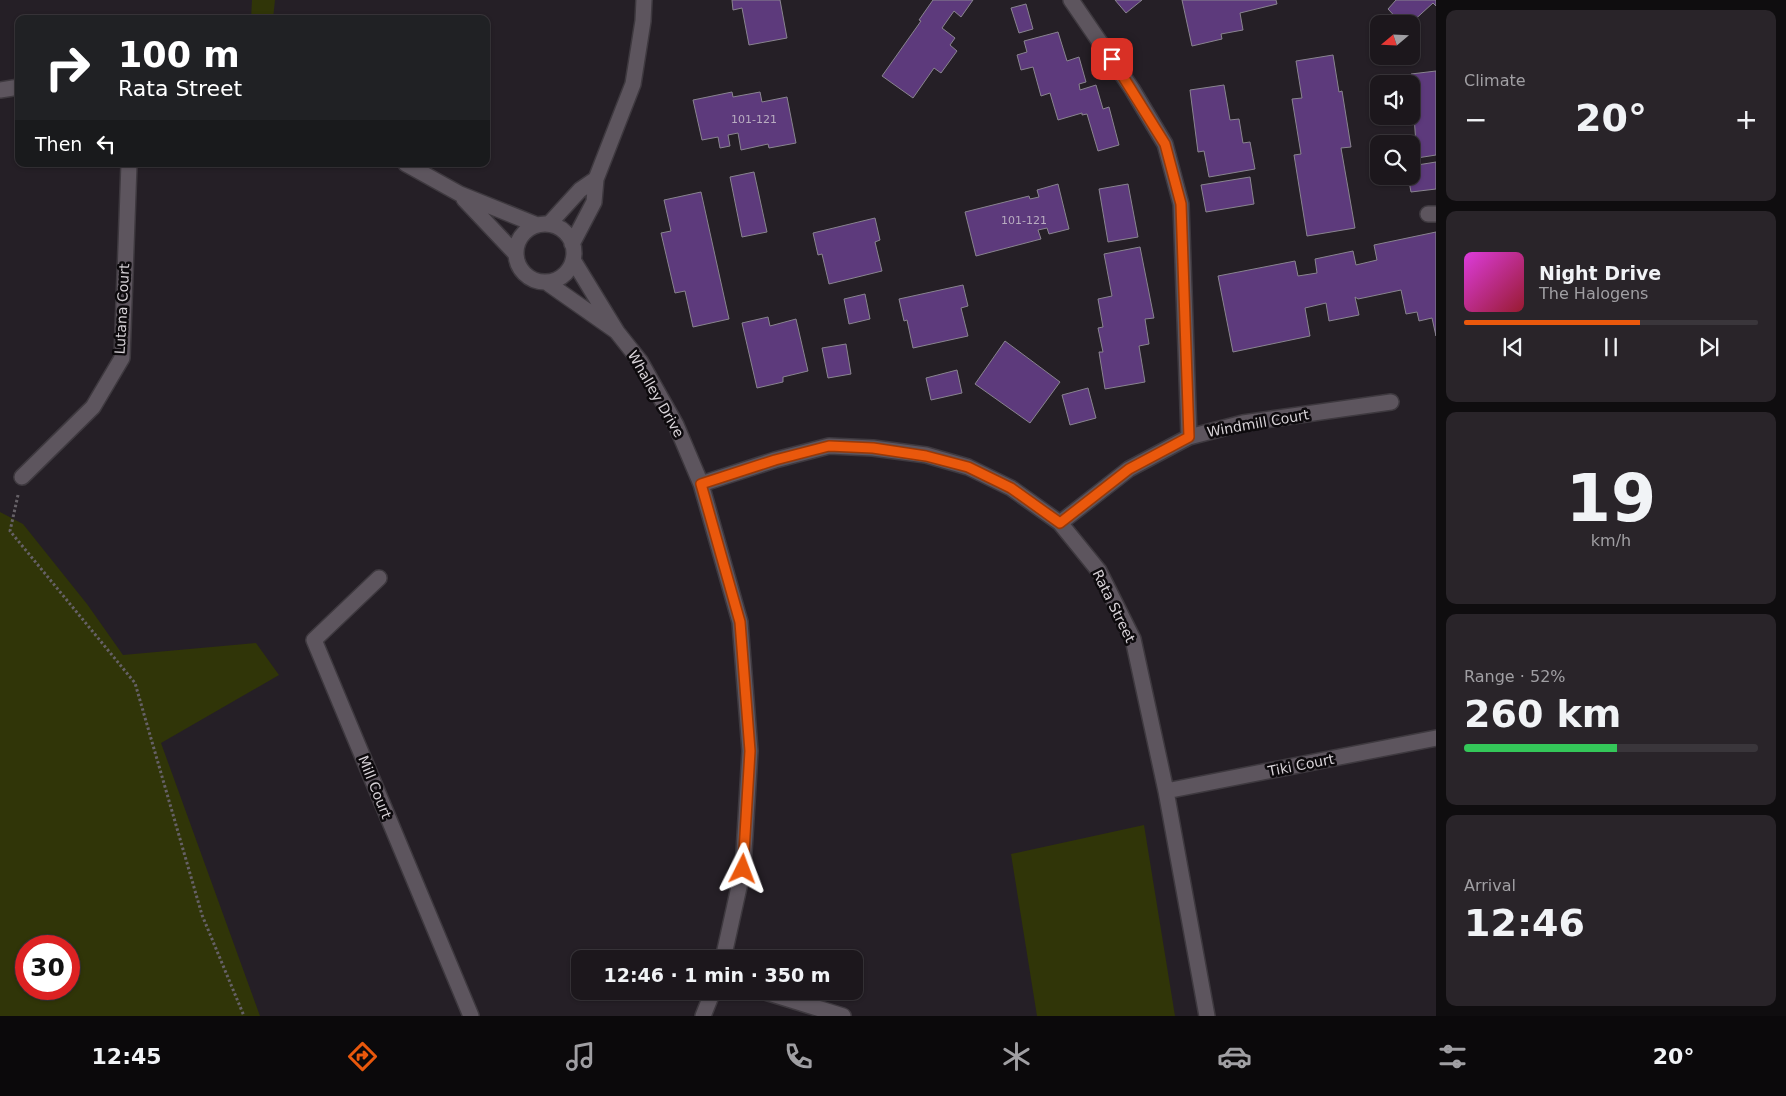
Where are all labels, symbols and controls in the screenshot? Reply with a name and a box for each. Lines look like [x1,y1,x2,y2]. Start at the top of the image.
north arrow [1370,15,1420,65]
map controls [1370,15,1420,185]
icon: right [35,35,100,100]
text: 100 m [118,35,240,75]
pin [1091,38,1133,80]
icon: arrive [1098,45,1126,73]
text: Climate [1464,71,1526,90]
button: sound [1370,75,1420,125]
text: Rata Street [118,76,242,101]
text: 20° [1575,96,1647,140]
text: − [1464,103,1487,136]
text: + [1735,103,1758,136]
house number: 101-121 [731,113,777,126]
icon: left [92,130,120,158]
text: Then [35,133,82,155]
button: search [1370,135,1420,185]
house number: 101-121 [1001,214,1047,227]
text: Night Drive [1539,262,1661,284]
street label: Lutana Court [112,263,132,355]
text: The Halogens [1539,284,1648,303]
icon: previous [1499,333,1527,361]
icon: pause [1597,333,1625,361]
icon: next [1695,333,1723,361]
street label: Whalley Drive [625,348,687,440]
street label: Windmill Court [1206,406,1311,440]
text: 19 [1566,461,1656,536]
text: km/h [1591,531,1631,550]
street label: Rata Street [1089,567,1139,645]
text: Range · 52% [1464,667,1566,686]
text: 260 km [1464,692,1621,736]
street label: Tiki Court [1266,751,1336,779]
street label: Mill Court [355,753,395,821]
position arrow [716,842,768,894]
text: Arrival [1464,876,1516,895]
text: 12:46 [1464,901,1585,945]
speed limit sign: 30 [15,935,80,1000]
text: 12:46 · 1 min · 350 m [603,964,831,986]
icon: directions [345,1039,380,1074]
icon: music [563,1039,598,1074]
icon: phone [781,1039,816,1074]
icon: climate [999,1039,1034,1074]
icon: car [1217,1039,1252,1074]
icon: filters [1435,1039,1470,1074]
text: 12:45 [92,1044,162,1069]
text: 20° [1653,1044,1694,1069]

